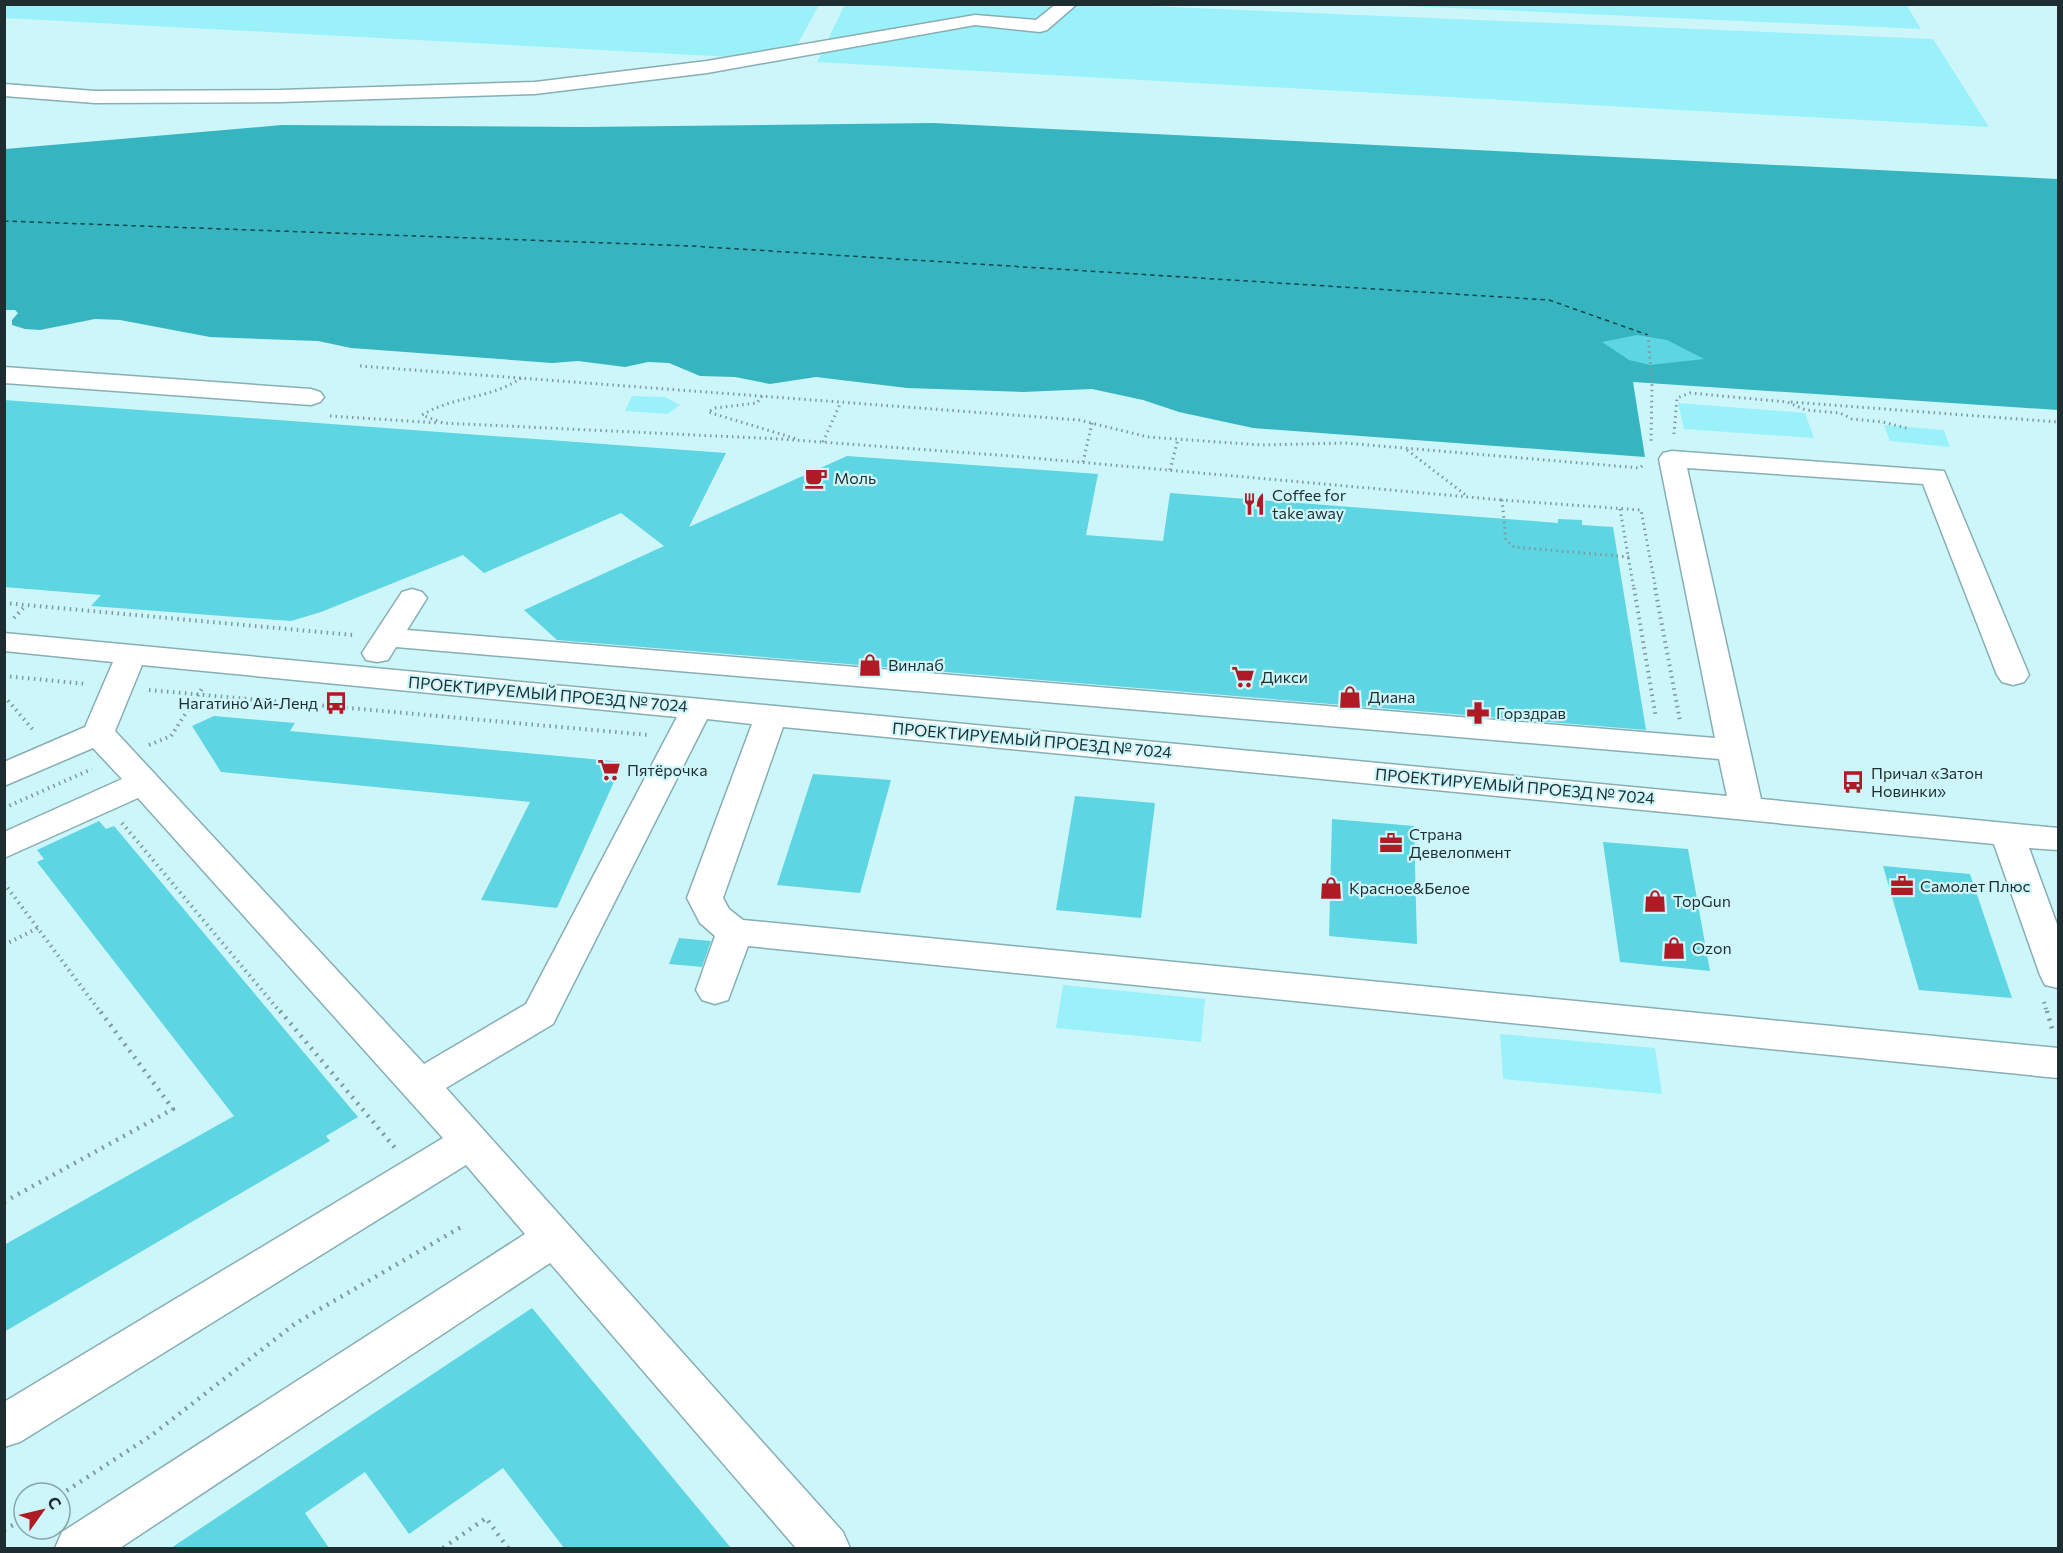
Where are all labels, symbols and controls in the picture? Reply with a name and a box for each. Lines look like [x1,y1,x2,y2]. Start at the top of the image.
cafe icon: Моль [803,465,829,491]
place label: Моль [834,468,876,487]
place label: Coffee for take away [1272,485,1347,522]
restaurant icon: Coffee for take away [1241,491,1267,517]
shop icon: Винлаб [857,652,883,678]
place label: Винлаб [888,655,944,674]
supermarket icon: Дикси [1230,664,1256,690]
place label: Дикси [1261,667,1308,686]
street label: ПРОЕКТИРУЕМЫЙ ПРОЕЗД № 7024 [407,672,689,715]
shop icon: Диана [1337,684,1363,710]
place label: Диана [1368,687,1415,706]
bus stop icon: Нагатино Ай-Ленд [323,690,349,716]
place label: Нагатино Ай-Ленд [178,693,319,712]
pharmacy icon: Горздрав [1465,700,1491,726]
place label: Горздрав [1496,703,1566,722]
street label: ПРОЕКТИРУЕМЫЙ ПРОЕЗД № 7024 [891,718,1173,761]
supermarket icon: Пятёрочка [596,757,622,783]
place label: Пятёрочка [627,760,707,779]
place label: Причал «Затон Новинки» [1871,763,1983,800]
street label: ПРОЕКТИРУЕМЫЙ ПРОЕЗД № 7024 [1374,764,1656,807]
bus stop icon: Причал «Затон Новинки» [1840,769,1866,795]
place label: Страна Девелопмент [1409,824,1512,861]
office icon: Страна Девелопмент [1378,830,1404,856]
office icon: Самолет Плюс [1889,873,1915,899]
shop icon: Красное&Белое [1318,875,1344,901]
place label: Самолет Плюс [1920,876,2031,895]
place label: Красное&Белое [1349,878,1470,897]
shop icon: TopGun [1642,888,1668,914]
place label: TopGun [1673,891,1731,910]
shop icon: Ozon [1661,935,1687,961]
place label: Ozon [1692,938,1732,957]
north arrow [12,1481,72,1541]
text: С [44,1492,66,1512]

